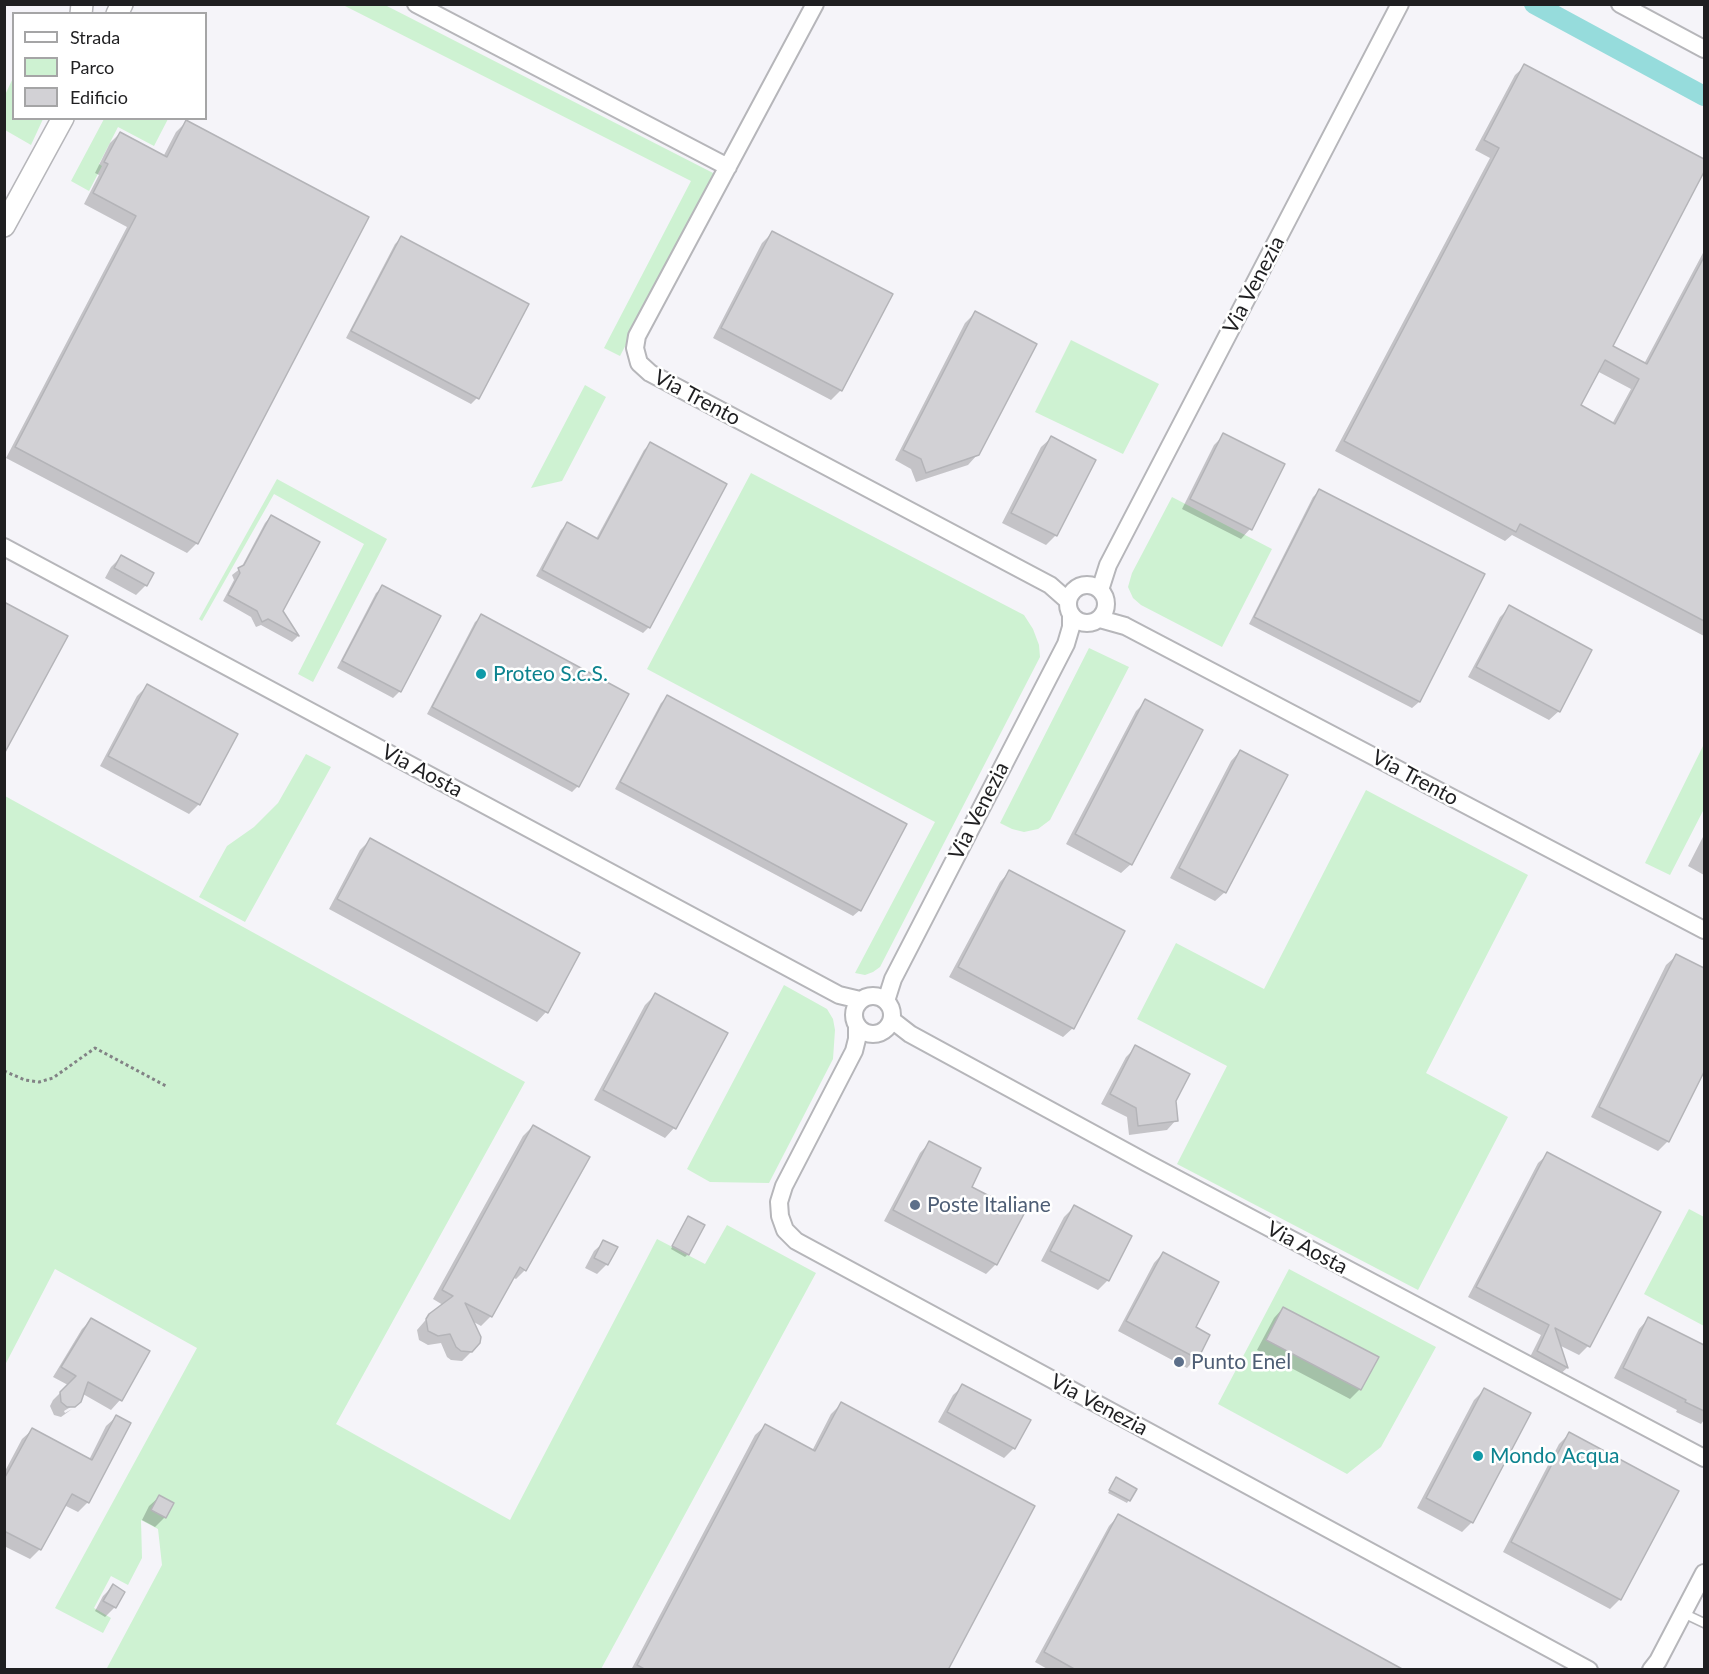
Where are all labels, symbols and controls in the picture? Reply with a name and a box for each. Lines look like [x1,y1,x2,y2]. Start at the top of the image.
legend [12,12,207,120]
text: Strada [70,26,120,48]
text: Parco [70,56,114,78]
text: Edificio [70,86,128,108]
street label: Via Venezia [1218,232,1290,338]
street label: Via Trento [649,365,745,431]
place label: Proteo S.c.S. [493,661,608,687]
marker: Proteo S.c.S. [474,667,488,681]
street label: Via Aosta [377,739,467,803]
street label: Via Trento [1367,745,1463,811]
street label: Via Venezia [944,758,1014,864]
place label: Poste Italiane [927,1192,1051,1218]
marker: Poste Italiane [908,1198,922,1212]
street label: Via Aosta [1262,1216,1352,1280]
place label: Punto Enel [1191,1349,1291,1375]
marker: Punto Enel [1172,1355,1186,1369]
street label: Via Venezia [1046,1369,1152,1441]
place label: Mondo Acqua [1490,1443,1620,1469]
marker: Mondo Acqua [1471,1449,1485,1463]

